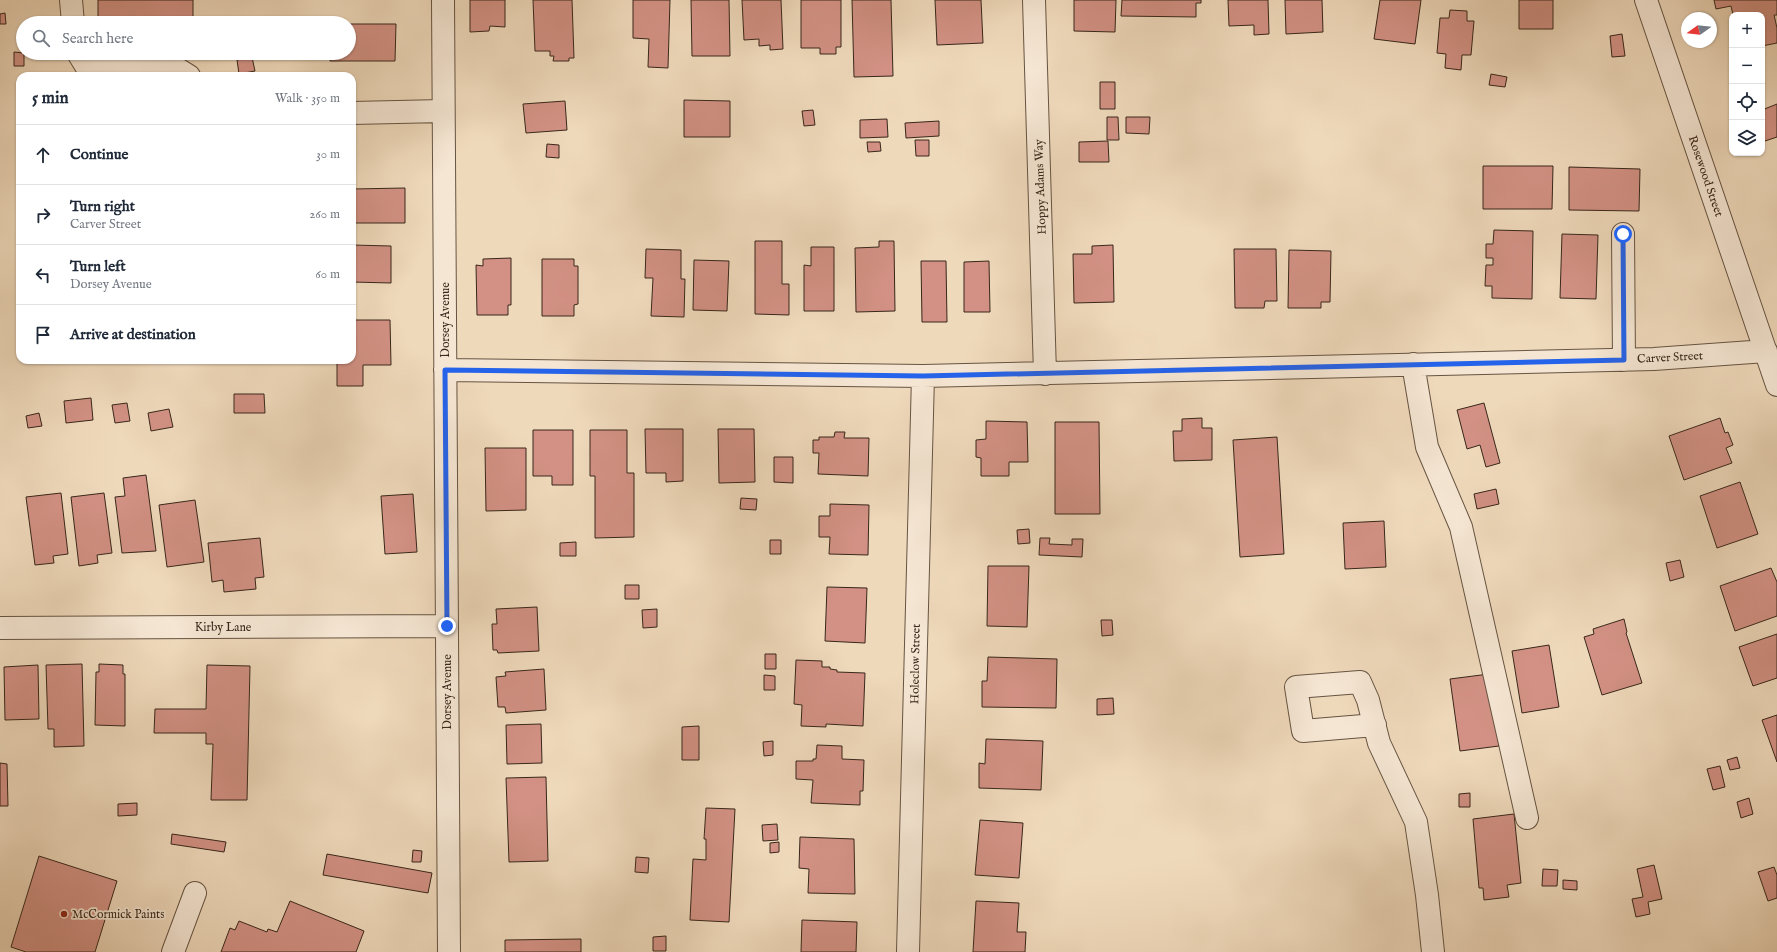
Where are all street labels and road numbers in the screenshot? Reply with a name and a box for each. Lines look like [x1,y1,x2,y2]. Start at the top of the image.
street label: Rosewood Street [1685,134,1726,219]
street label: Hoppy Adams Way [1031,139,1051,235]
street label: Dorsey Avenue [438,282,453,358]
street label: Carver Street [1637,348,1703,367]
street label: Kirby Lane [195,620,252,635]
street label: Holeclow Street [907,624,924,704]
street label: Dorsey Avenue [440,654,455,730]

